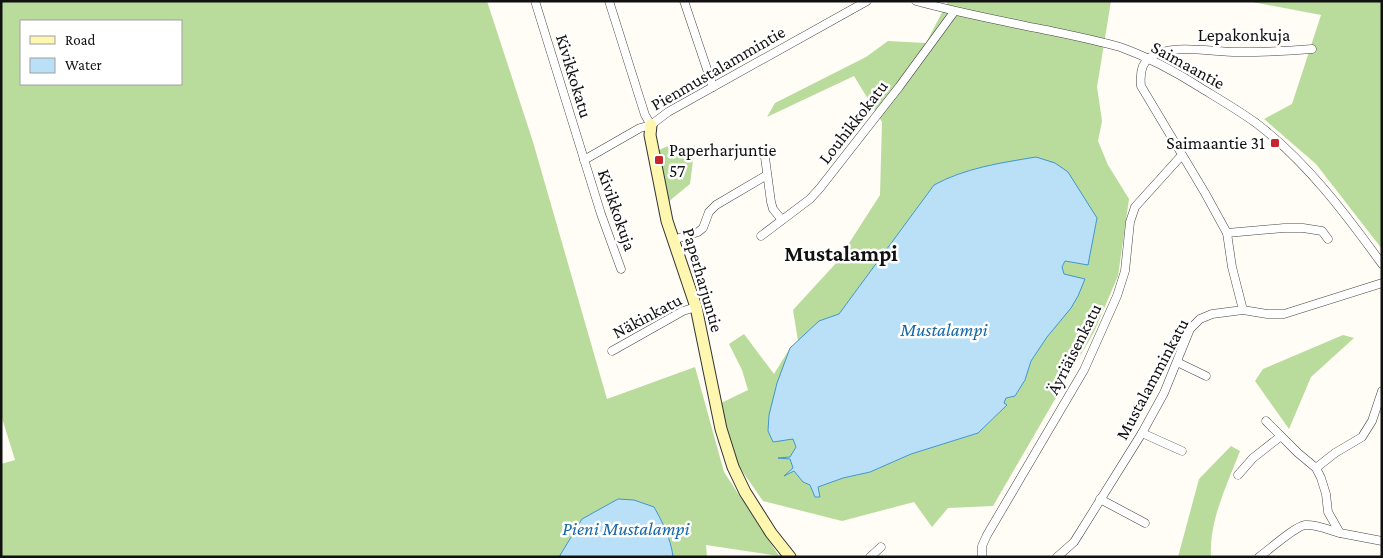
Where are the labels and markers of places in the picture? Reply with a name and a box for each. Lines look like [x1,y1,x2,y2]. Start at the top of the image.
place label: Saimaantie 31 [1166,133,1265,153]
marker: Saimaantie 31 [1269,137,1281,149]
place label: Paperharjuntie 57 [669,140,776,181]
marker: Paperharjuntie 57 [653,154,665,166]

